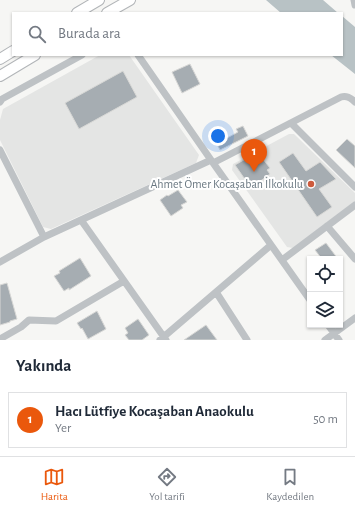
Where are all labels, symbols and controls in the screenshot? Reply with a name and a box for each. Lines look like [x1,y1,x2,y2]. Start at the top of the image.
search box [12,12,343,56]
icon: search [26,23,48,45]
text: Burada ara [58,26,121,41]
your location [208,126,228,146]
pin: 1 [241,139,267,172]
place label: Ahmet Ömer Kocaşaban İlkokulu [150,177,303,190]
marker: Ahmet Ömer Kocaşaban İlkokulu [306,179,316,189]
map controls [307,256,343,328]
button: locate [307,256,343,292]
button: layers [307,292,343,328]
text: Yakında [16,357,72,374]
text: Hacı Lütfiye Kocaşaban Anaokulu [55,404,254,419]
text: 1 [28,413,32,426]
text: 50 m [313,413,338,426]
text: Yer [55,422,71,435]
tab: Harita [41,466,68,503]
tab: Yol tarifi [149,466,185,503]
tab: Kaydedilen [266,466,314,503]

